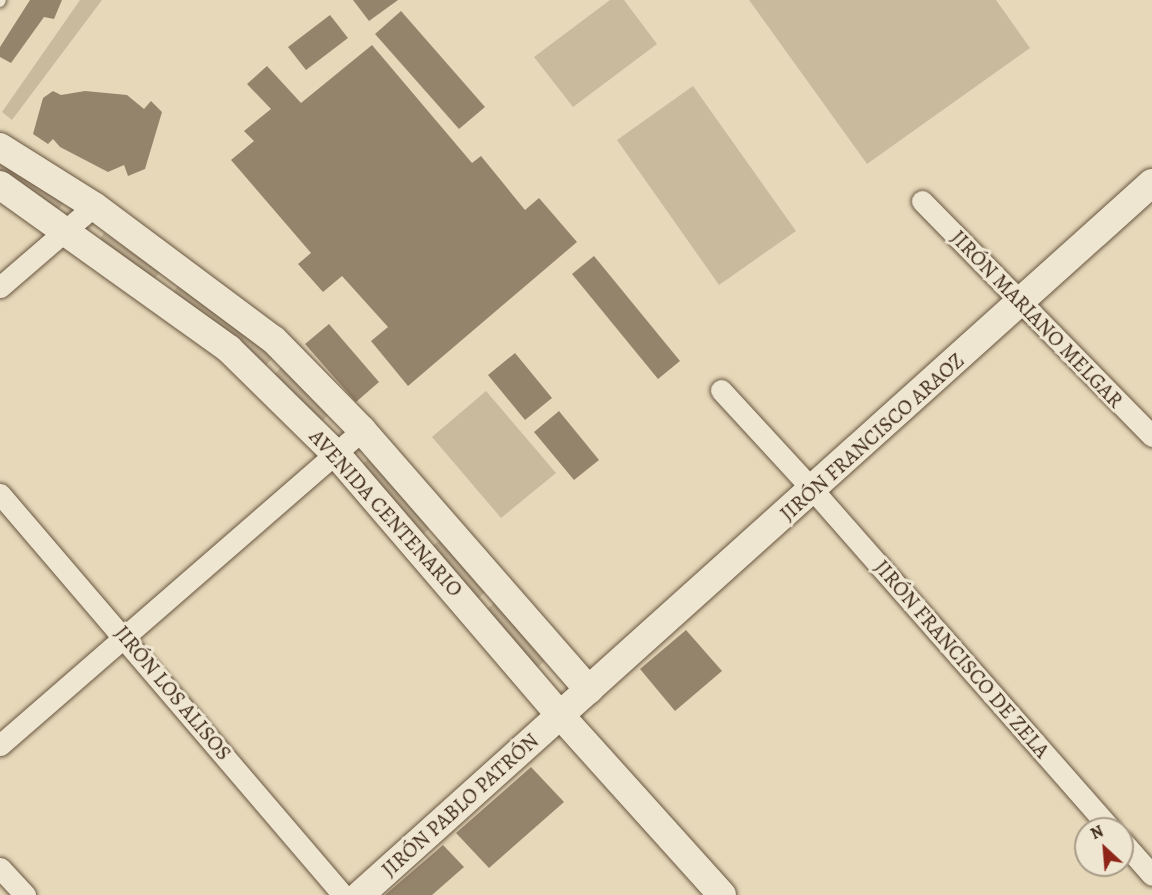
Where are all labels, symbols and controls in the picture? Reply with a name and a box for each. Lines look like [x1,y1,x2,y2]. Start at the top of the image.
street label: JIRÓN MARIANO MELGAR [946,225,1128,413]
street label: JIRÓN FRANCISCO ARAOZ [775,348,969,526]
street label: AVENIDA CENTENARIO [304,424,468,602]
street label: JIRÓN FRANCISCO DE ZELA [869,555,1055,763]
street label: JIRÓN LOS ALISOS [109,621,237,765]
street label: JIRÓN PABLO PATRÓN [376,728,544,882]
north arrow [1074,817,1134,877]
text: N [1087,820,1107,845]

